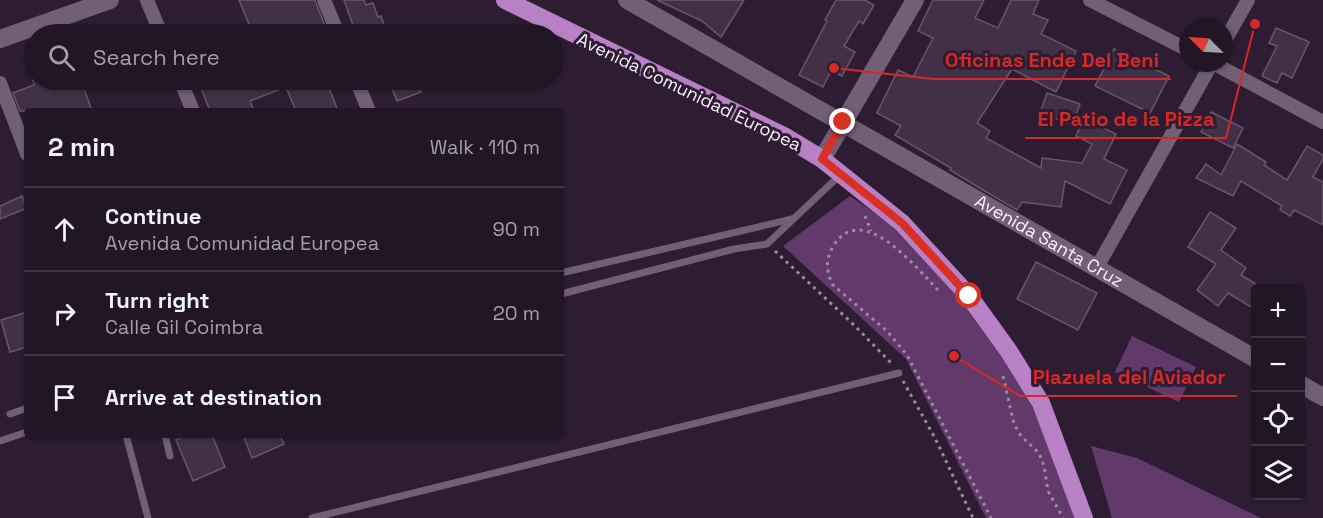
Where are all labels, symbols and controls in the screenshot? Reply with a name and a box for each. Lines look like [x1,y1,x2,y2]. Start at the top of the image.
north arrow [1179,18,1233,72]
search box [24,24,564,90]
street label: Avenida Comunidad Europea [573,27,805,156]
icon: search [45,41,78,74]
callout: Oficinas Ende Del Beni [933,41,1171,79]
text: Search here [93,43,220,71]
text: Oficinas Ende Del Beni [945,47,1159,73]
callout: El Patio de la Pizza [1025,100,1226,138]
text: El Patio de la Pizza [1038,106,1215,132]
route end [829,108,855,134]
text: 2 min [48,130,115,164]
text: Walk · 110 m [430,134,540,160]
street label: Avenida Santa Cruz [971,189,1128,292]
text: Continue [105,202,201,230]
icon: ahead [48,213,81,246]
text: 90 m [493,216,540,242]
text: Avenida Comunidad Europea [105,230,379,256]
route start [955,282,981,308]
map controls [1251,284,1305,500]
button: + [1251,284,1305,338]
text: Turn right [105,286,210,314]
icon: right [48,297,81,330]
text: 20 m [493,300,540,326]
text: Calle Gil Coimbra [105,314,263,340]
button: − [1251,338,1305,392]
callout: Plazuela del Aviador [1020,358,1237,396]
text: Plazuela del Aviador [1033,364,1225,390]
icon: arrive [48,381,81,414]
text: Arrive at destination [105,383,322,411]
button: locate [1251,392,1305,446]
button: layers [1251,446,1305,500]

